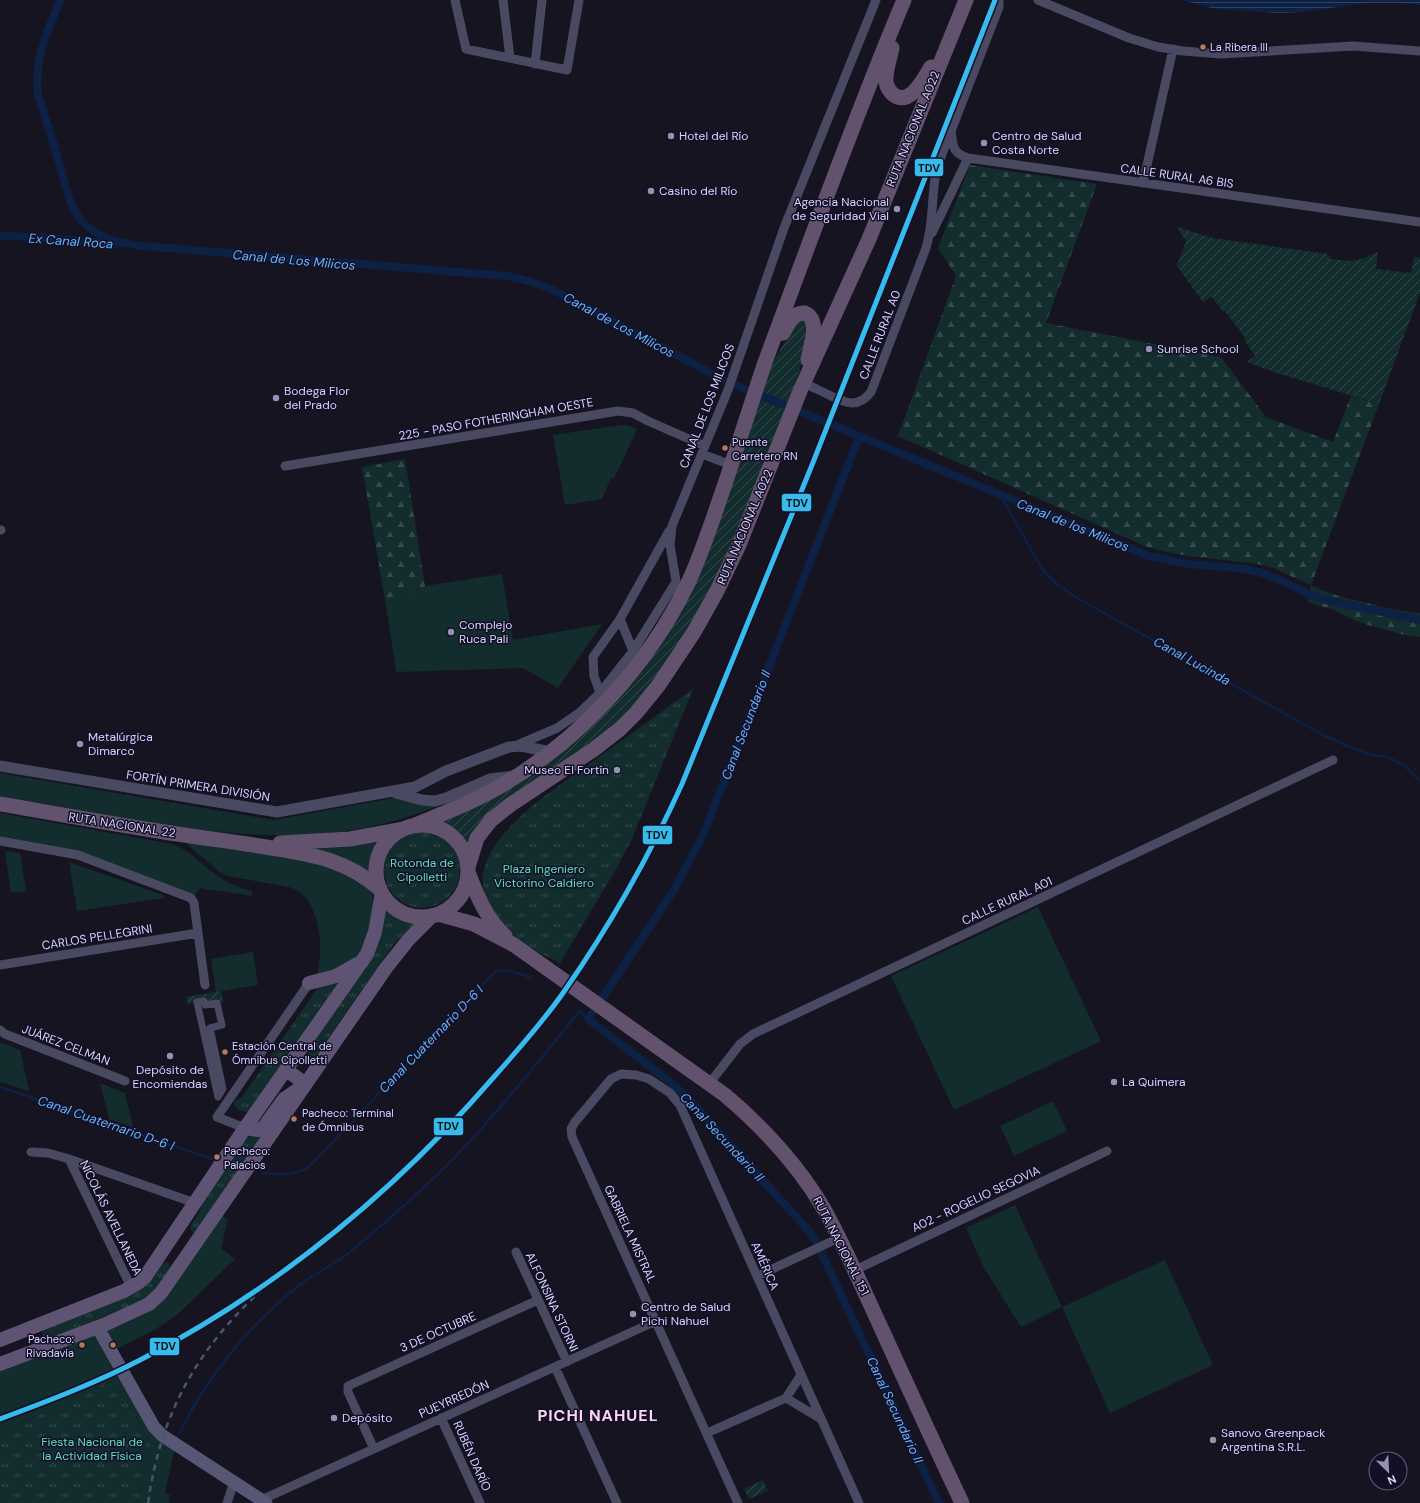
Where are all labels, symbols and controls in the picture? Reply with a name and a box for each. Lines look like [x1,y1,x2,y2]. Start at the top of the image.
place label: La Ribera III [1210,40,1268,54]
marker: La Ribera III [1198,42,1208,52]
street label: RUTA NACIONAL A022 [882,69,944,189]
place label: Hotel del Río [679,128,748,144]
place label: Centro de Salud Costa Norte [992,128,1082,158]
marker: Hotel del Río [666,131,676,141]
marker: Centro de Salud Costa Norte [979,138,989,148]
line badge: TDV [914,158,944,177]
street label: CALLE RURAL A6 BIS [1120,160,1235,192]
text: TDV [918,161,940,175]
place label: Casino del Río [659,183,737,199]
marker: Casino del Río [646,186,656,196]
place label: Agencia Nacional de Seguridad Vial [792,194,889,224]
marker: Agencia Nacional de Seguridad Vial [892,204,902,214]
water label: Ex Canal Roca [28,230,114,252]
water label: Canal de Los Milicos [232,246,356,274]
street label: CALLE RURAL A0 [856,288,904,382]
water label: Canal de Los Milicos [561,289,677,361]
street label: CANAL DE LOS MILICOS [676,341,738,471]
place label: Sunrise School [1157,341,1239,357]
marker: Sunrise School [1144,344,1154,354]
place label: Bodega Flor del Prado [284,383,350,413]
marker: Bodega Flor del Prado [271,393,281,403]
street label: 225 - PASO FOTHERINGHAM OESTE [397,394,595,444]
place label: Puente Carretero RN [732,435,798,463]
marker: Puente Carretero RN [720,443,730,453]
street label: RUTA NACIONAL A022 [713,467,777,587]
line badge: TDV [781,493,812,512]
water label: Canal de los Milicos [1014,495,1132,555]
text: TDV [786,496,808,510]
place label: Complejo Ruca Pali [459,617,512,647]
marker: Complejo Ruca Pali [446,627,456,637]
water label: Canal Lucinda [1151,633,1233,689]
water label: Canal Secundario II [717,667,775,782]
place label: Metalúrgica Dimarco [88,729,153,759]
marker: Metalúrgica Dimarco [75,739,85,749]
place label: Museo El Fortín [524,762,609,778]
marker: Museo El Fortín [612,765,622,775]
street label: FORTÍN PRIMERA DIVISIÓN [125,767,271,805]
street label: RUTA NACIONAL 22 [67,809,177,841]
line badge: TDV [642,825,673,845]
text: TDV [646,828,668,842]
park label: Rotonda de Cipolletti [390,855,454,885]
park label: Plaza Ingeniero Victorino Caldiero [494,861,594,891]
street label: CALLE RURAL A01 [959,873,1055,929]
street label: CARLOS PELLEGRINI [41,920,153,954]
water label: Canal Cuaternario D-6 I [375,981,488,1096]
street label: JUÁREZ CELMAN [20,1021,112,1069]
place label: Estación Central de Ómnibus Cipolletti [232,1039,332,1067]
marker: Estación Central de Ómnibus Cipolletti [220,1047,230,1057]
marker: Depósito de Encomiendas [165,1051,175,1061]
place label: Depósito de Encomiendas [132,1062,208,1092]
place label: La Quimera [1122,1074,1186,1090]
marker: La Quimera [1109,1077,1119,1087]
water label: Canal Secundario II [676,1089,768,1186]
water label: Canal Cuaternario D-6 I [35,1092,177,1155]
place label: Pacheco: Terminal de Ómnibus [302,1106,394,1134]
marker: Pacheco: Terminal de Ómnibus [289,1114,299,1124]
line badge: TDV [433,1117,464,1136]
text: TDV [437,1119,459,1133]
place label: Pacheco: Palacios [224,1144,270,1172]
marker: Pacheco: Palacios [212,1152,222,1162]
street label: NICOLÁS AVELLANEDA [76,1158,146,1278]
street label: A02 - ROGELIO SEGOVIA [909,1162,1043,1236]
street label: GABRIELA MISTRAL [600,1182,660,1286]
street label: RUTA NACIONAL 151 [809,1194,873,1298]
street label: AMÉRICA [747,1239,783,1293]
street label: ALFONSINA STORNI [522,1250,582,1354]
place label: Centro de Salud Pichi Nahuel [641,1299,731,1329]
street label: 3 DE OCTUBRE [397,1308,479,1356]
marker: Centro de Salud Pichi Nahuel [628,1309,638,1319]
place label: Pacheco: Rivadavia [26,1332,74,1360]
line badge: TDV [149,1337,180,1356]
text: TDV [154,1339,176,1353]
marker: Pacheco: Rivadavia [77,1340,87,1350]
unlabelled marker [108,1340,118,1350]
water label: Canal Secundario II [863,1354,928,1467]
street label: PUEYRREDÓN [416,1376,492,1422]
district label: PICHI NAHUEL [537,1405,659,1426]
place label: Depósito [342,1410,392,1426]
marker: Depósito [329,1413,339,1423]
street label: RUBÉN DARÍO [449,1418,495,1494]
place label: Sanovo Greenpack Argentina S.R.L. [1221,1425,1325,1455]
park label: Fiesta Nacional de la Actividad Física [41,1434,143,1464]
marker: Sanovo Greenpack Argentina S.R.L. [1208,1435,1218,1445]
north arrow [1368,1451,1408,1491]
text: N [1386,1472,1399,1488]

